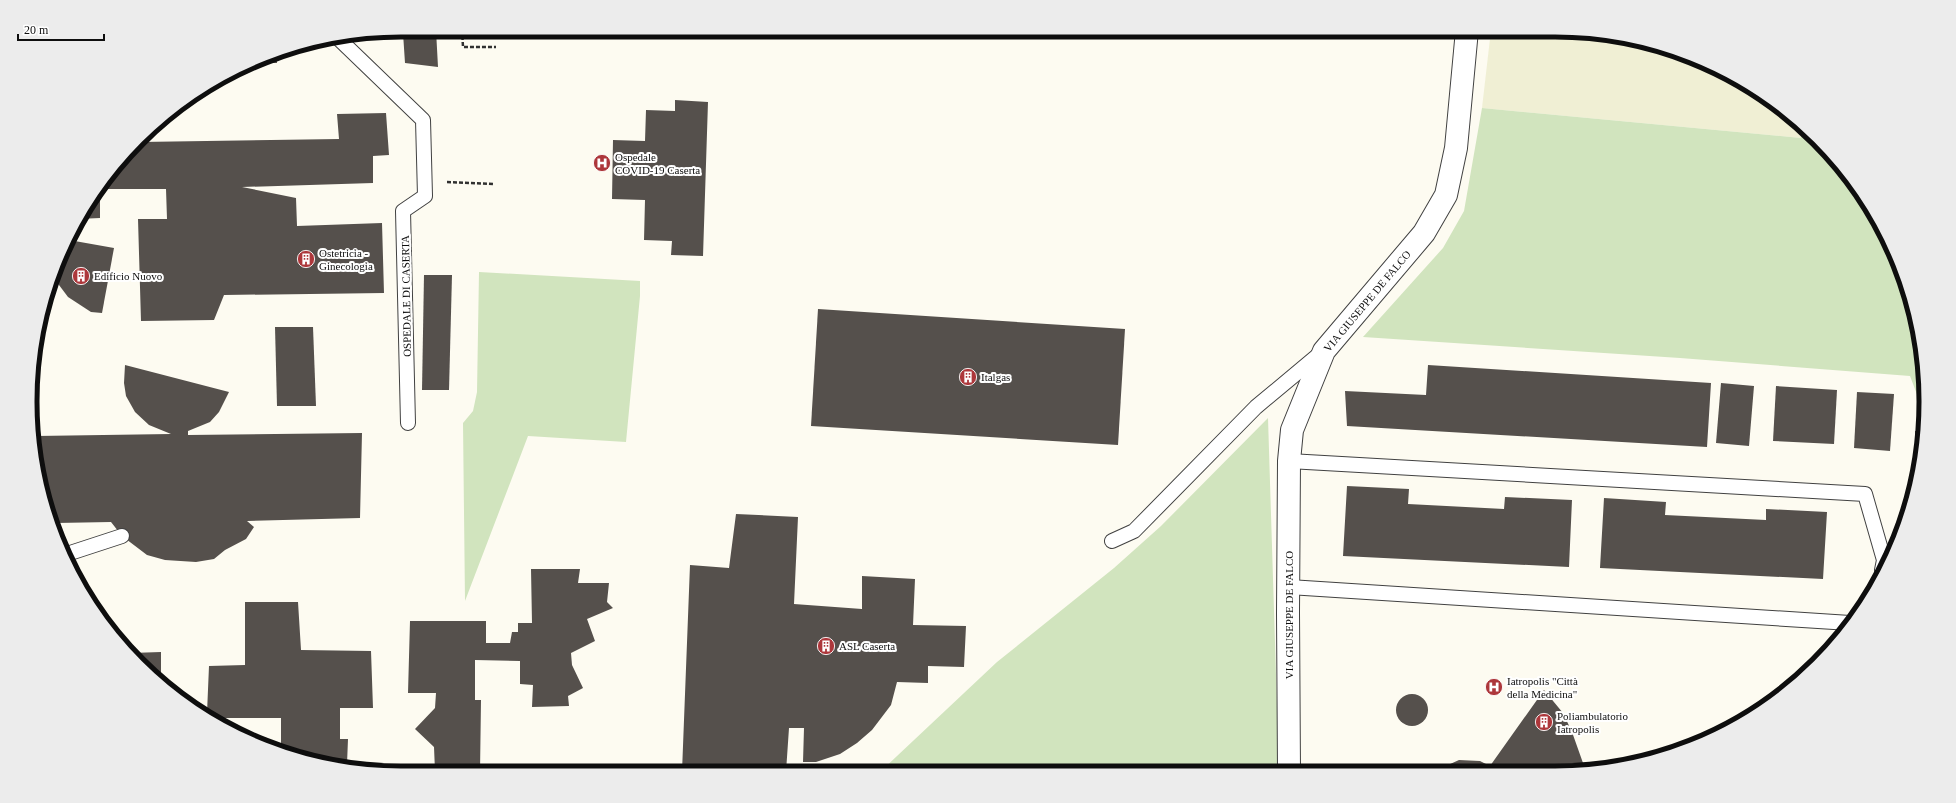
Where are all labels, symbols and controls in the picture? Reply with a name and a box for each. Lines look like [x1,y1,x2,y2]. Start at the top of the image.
scale bar [18,16,104,42]
text: 20 m [24,23,49,37]
place label: Ospedale COVID-19 Caserta [615,151,700,176]
hospital icon: Ospedale COVID-19 Caserta [592,153,612,173]
street label: OSPEDALE DI CASERTA [399,235,413,357]
place label: Ostetricia - Ginecologia [319,247,373,272]
street label: VIA GIUSEPPE DE FALCO [1321,248,1413,354]
building icon: Ostetricia - Ginecologia [296,249,316,269]
building icon: Edificio Nuovo [71,266,91,286]
place label: Edificio Nuovo [94,270,163,282]
building icon: Italgas [958,367,978,387]
place label: Italgas [981,371,1010,383]
street label: VIA GIUSEPPE DE FALCO [1283,551,1295,679]
building icon: ASL Caserta [816,636,836,656]
place label: ASL Caserta [839,640,895,652]
place label: Iatropolis "Città della Medicina" [1507,675,1578,700]
hospital icon: Iatropolis "Città della Medicina" [1484,677,1504,697]
place label: Poliambulatorio Iatropolis [1557,710,1628,735]
building icon: Poliambulatorio Iatropolis [1534,712,1554,732]

